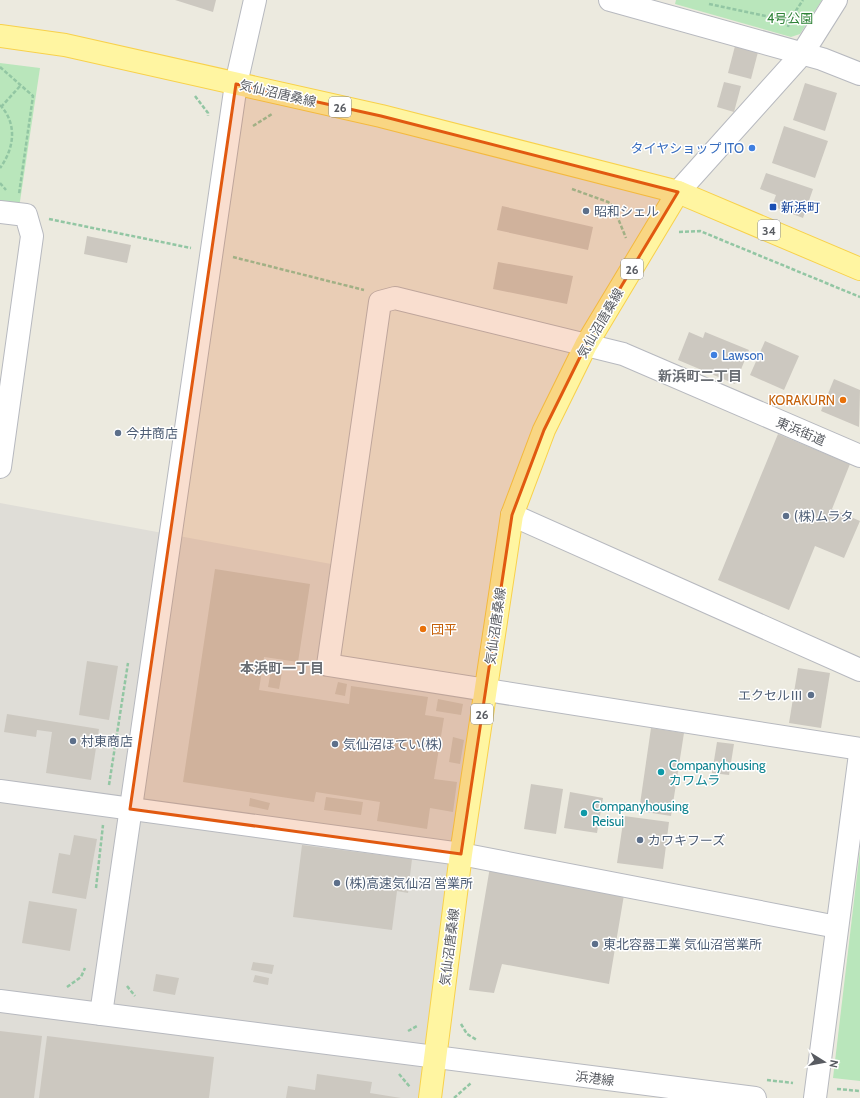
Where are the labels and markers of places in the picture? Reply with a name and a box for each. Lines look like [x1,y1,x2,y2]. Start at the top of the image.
place label: タイヤショップ ITO [631,140,744,156]
marker: タイヤショップ ITO [747,143,757,153]
place label: 新浜町 [781,199,820,215]
marker: 新浜町 [768,202,778,212]
place label: 昭和シェル [594,203,659,219]
marker: 昭和シェル [581,206,591,216]
place label: Lawson [722,347,764,363]
marker: Lawson [709,350,719,360]
place label: KORAKURN [768,392,835,408]
marker: KORAKURN [838,395,848,405]
place label: 今井商店 [126,425,178,441]
marker: 今井商店 [113,428,123,438]
place label: (株)ムラタ [794,508,854,524]
marker: (株)ムラタ [781,511,791,521]
place label: 団平 [431,621,457,637]
marker: 団平 [418,624,428,634]
place label: エクセルⅢ [738,687,803,703]
marker: エクセルⅢ [806,690,816,700]
place label: 村東商店 [81,733,133,749]
marker: 村東商店 [68,736,78,746]
place label: 気仙沼ほてい(株) [343,736,442,752]
marker: 気仙沼ほてい(株) [330,739,340,749]
place label: Companyhousing カワムラ [669,757,766,788]
marker: Companyhousing カワムラ [656,767,666,777]
place label: Companyhousing Reisui [592,798,689,829]
marker: Companyhousing Reisui [579,808,589,818]
place label: カワキフーズ [648,832,725,848]
marker: カワキフーズ [635,835,645,845]
place label: (株)高速気仙沼 営業所 [345,875,473,891]
marker: (株)高速気仙沼 営業所 [332,878,342,888]
place label: 東北容器工業 気仙沼営業所 [603,936,762,952]
marker: 東北容器工業 気仙沼営業所 [590,939,600,949]

